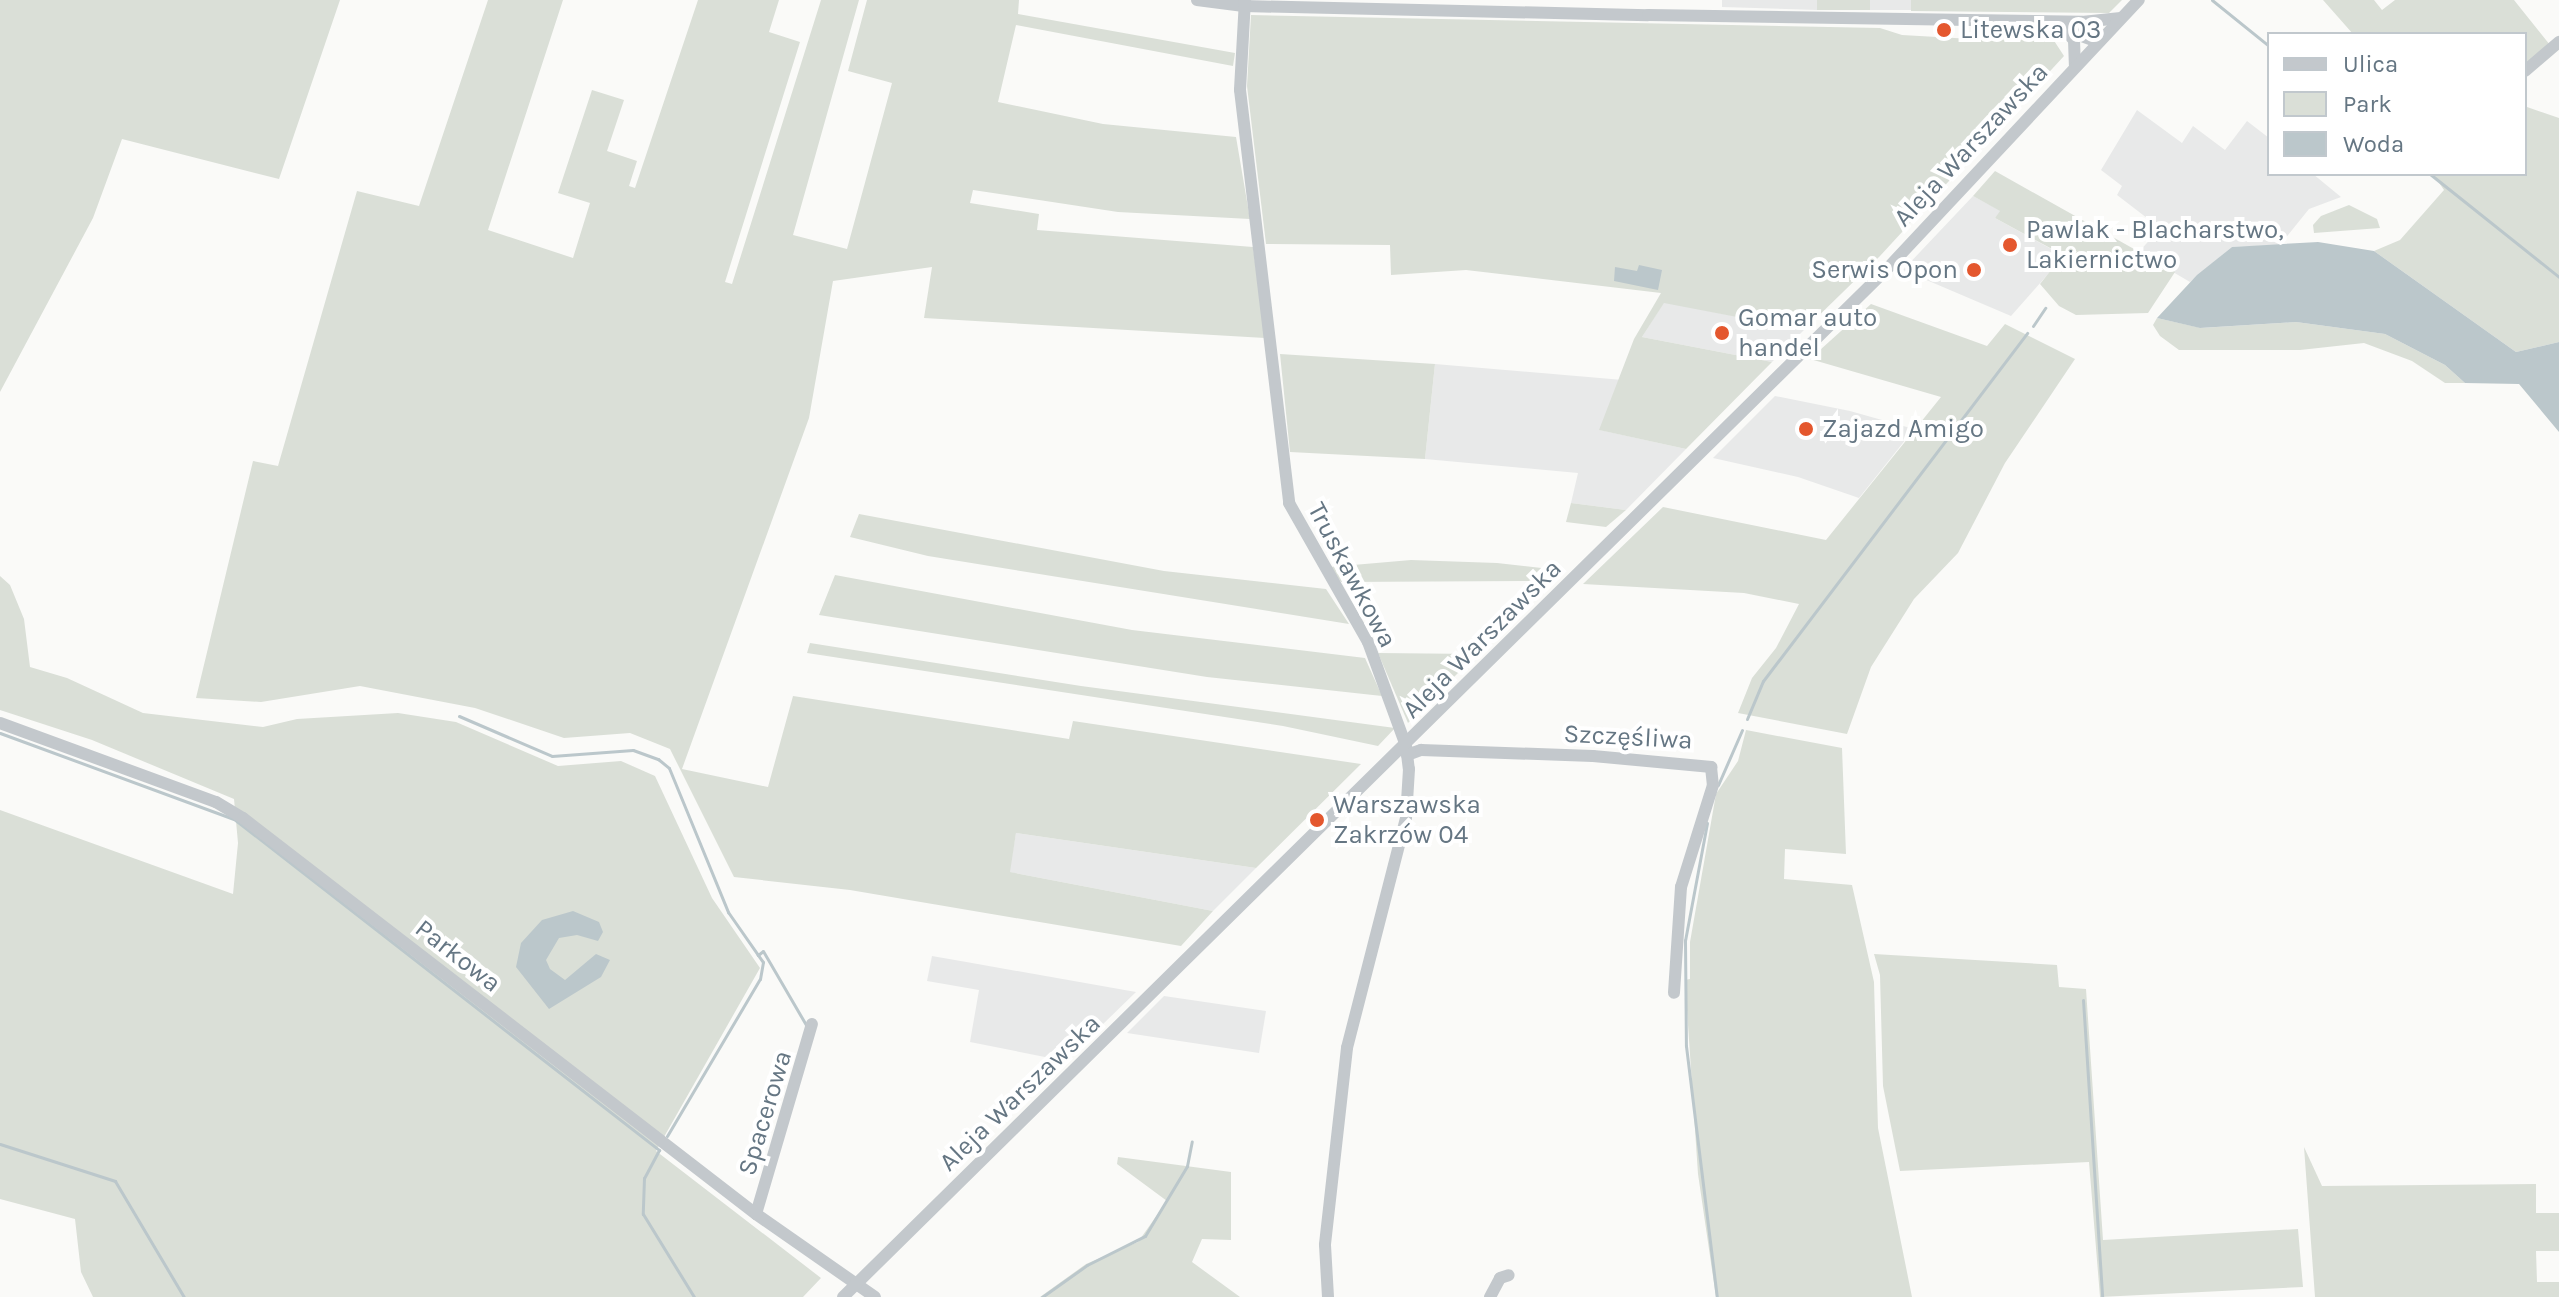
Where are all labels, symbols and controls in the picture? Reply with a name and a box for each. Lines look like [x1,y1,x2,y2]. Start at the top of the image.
place label: Litewska 03 [1960,14,2101,46]
marker: Litewska 03 [1935,21,1953,39]
legend [2267,32,2527,176]
text: Ulica [2343,50,2398,78]
street label: Aleja Warszawska [1887,57,2055,233]
text: Park [2343,90,2392,118]
text: Woda [2343,130,2404,158]
place label: Pawlak - Blacharstwo, Lakiernictwo [2026,214,2284,276]
marker: Pawlak - Blacharstwo, Lakiernictwo [2001,236,2019,254]
place label: Serwis Opon [1811,254,1958,286]
marker: Serwis Opon [1965,261,1983,279]
place label: Gomar auto handel [1738,302,1877,364]
marker: Gomar auto handel [1713,324,1731,342]
place label: Zajazd Amigo [1822,413,1984,445]
marker: Zajazd Amigo [1797,420,1815,438]
street label: Truskawkowa [1301,497,1403,653]
street label: Aleja Warszawska [1396,553,1568,725]
street label: Szczęśliwa [1563,718,1693,756]
place label: Warszawska Zakrzów 04 [1333,789,1481,850]
marker: Warszawska Zakrzów 04 [1308,811,1326,829]
street label: Parkowa [409,913,507,999]
street label: Aleja Warszawska [933,1008,1107,1178]
street label: Spacerowa [731,1047,799,1179]

